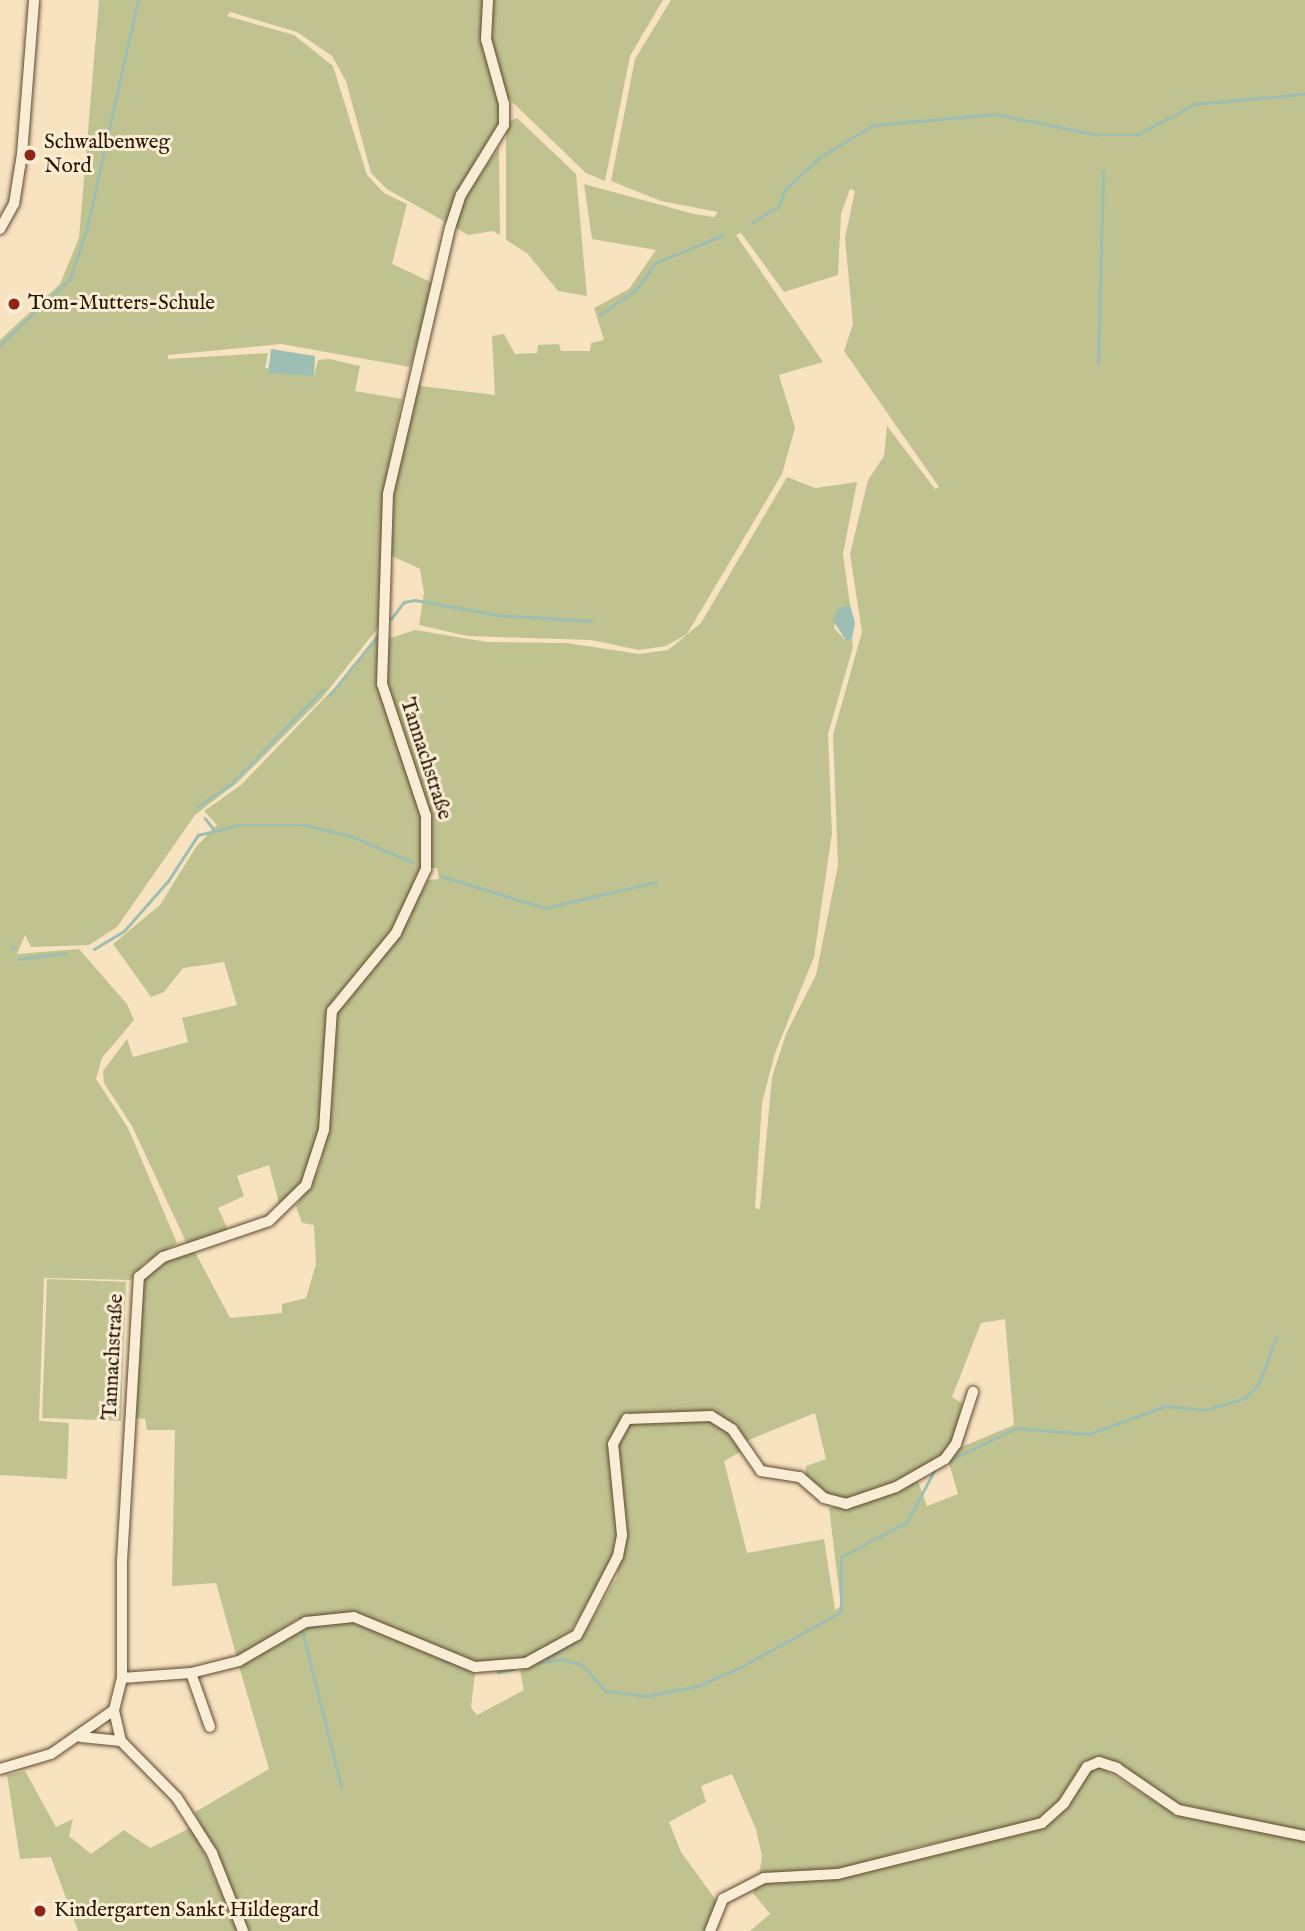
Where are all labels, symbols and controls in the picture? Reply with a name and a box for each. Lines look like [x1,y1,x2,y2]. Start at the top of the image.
place label: Schwalbenweg Nord [44,130,170,180]
marker: Schwalbenweg Nord [22,147,38,163]
place label: Tom-Mutters-Schule [28,291,215,317]
marker: Tom-Mutters-Schule [6,296,22,312]
street label: Tannachstraße [394,695,456,823]
street label: Tannachstraße [98,1293,130,1421]
place label: Kindergarten Sankt Hildegard [54,1898,319,1924]
marker: Kindergarten Sankt Hildegard [32,1903,48,1919]

